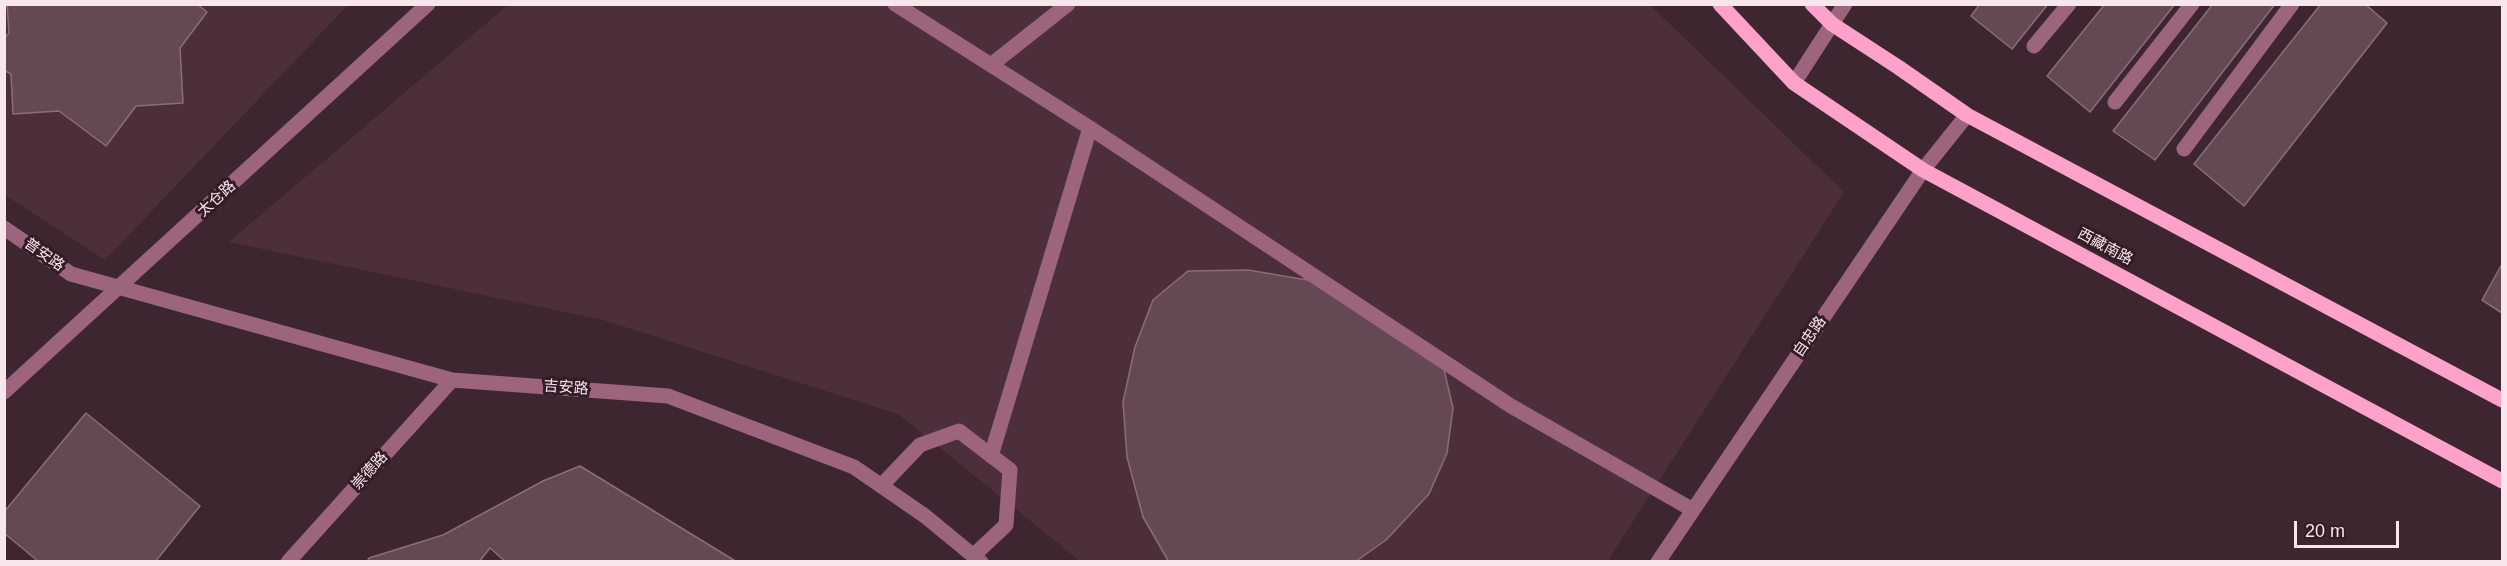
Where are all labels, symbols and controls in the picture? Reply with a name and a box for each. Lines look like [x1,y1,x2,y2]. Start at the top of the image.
street label: 太仓路 [194,177,240,221]
street label: 西藏南路 [2074,225,2136,269]
street label: 普安路 [20,235,68,275]
street label: 自忠路 [1790,313,1830,361]
street label: 吉安路 [543,377,589,399]
street label: 崇德路 [348,448,392,494]
scale bar [2297,509,2402,547]
text: 20 m [2305,521,2345,541]

